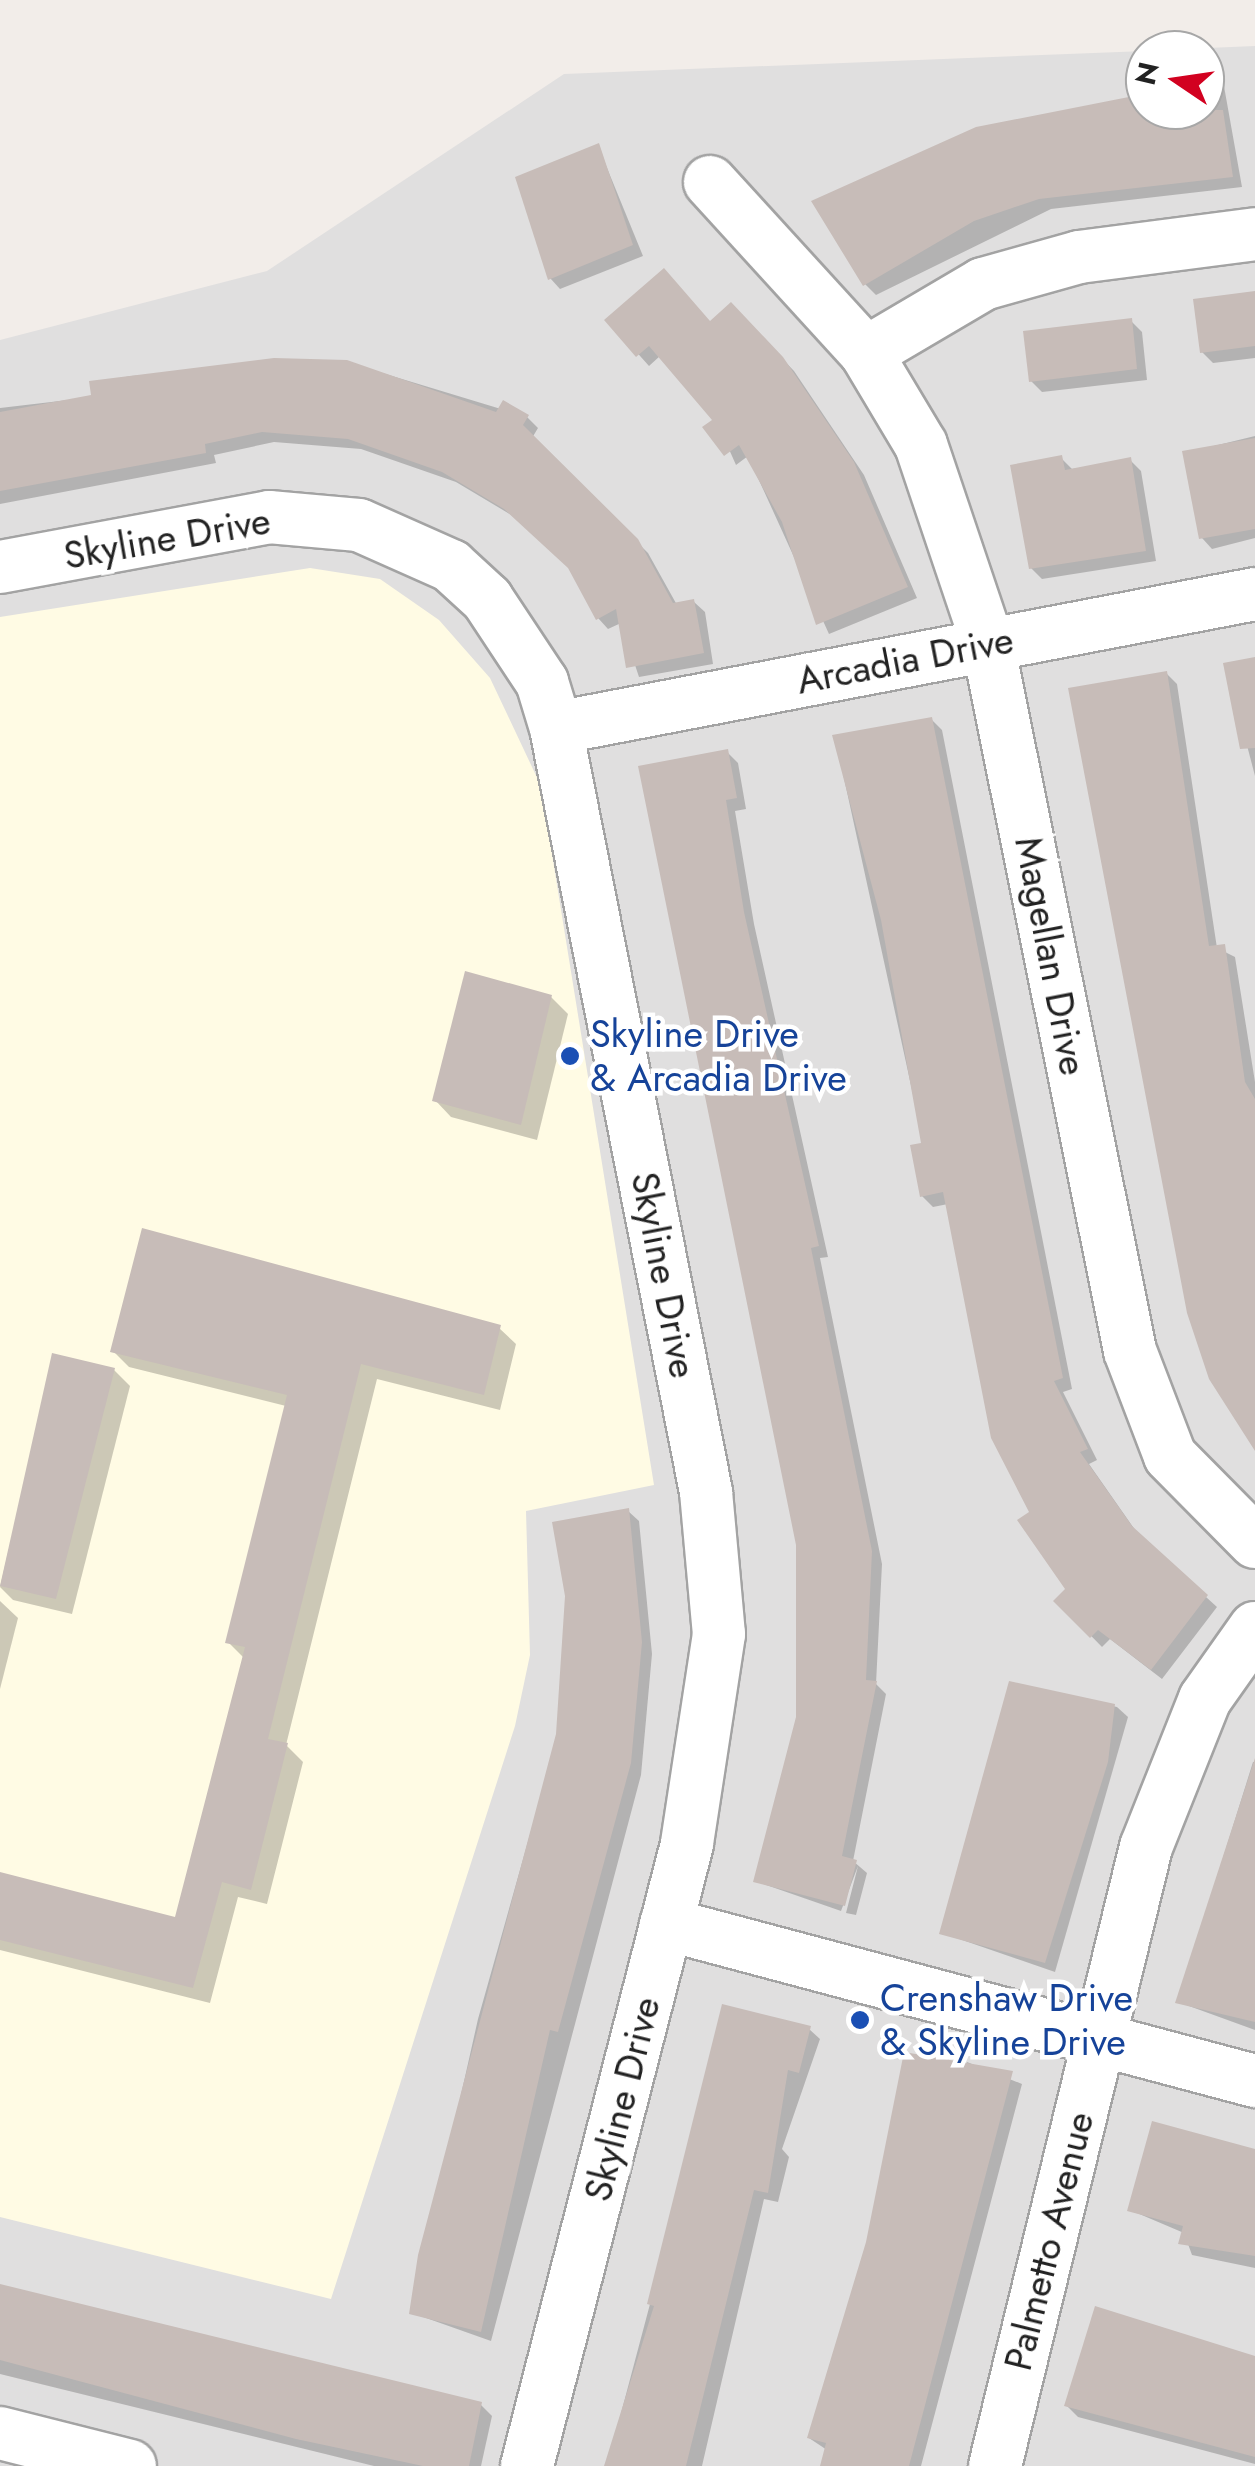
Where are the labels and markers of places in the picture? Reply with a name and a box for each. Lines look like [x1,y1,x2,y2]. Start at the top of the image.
place label: Skyline Drive & Arcadia Drive [590,1011,847,1100]
marker: Skyline Drive & Arcadia Drive [559,1045,581,1067]
place label: Crenshaw Drive & Skyline Drive [880,1975,1133,2064]
marker: Crenshaw Drive & Skyline Drive [849,2009,871,2031]

